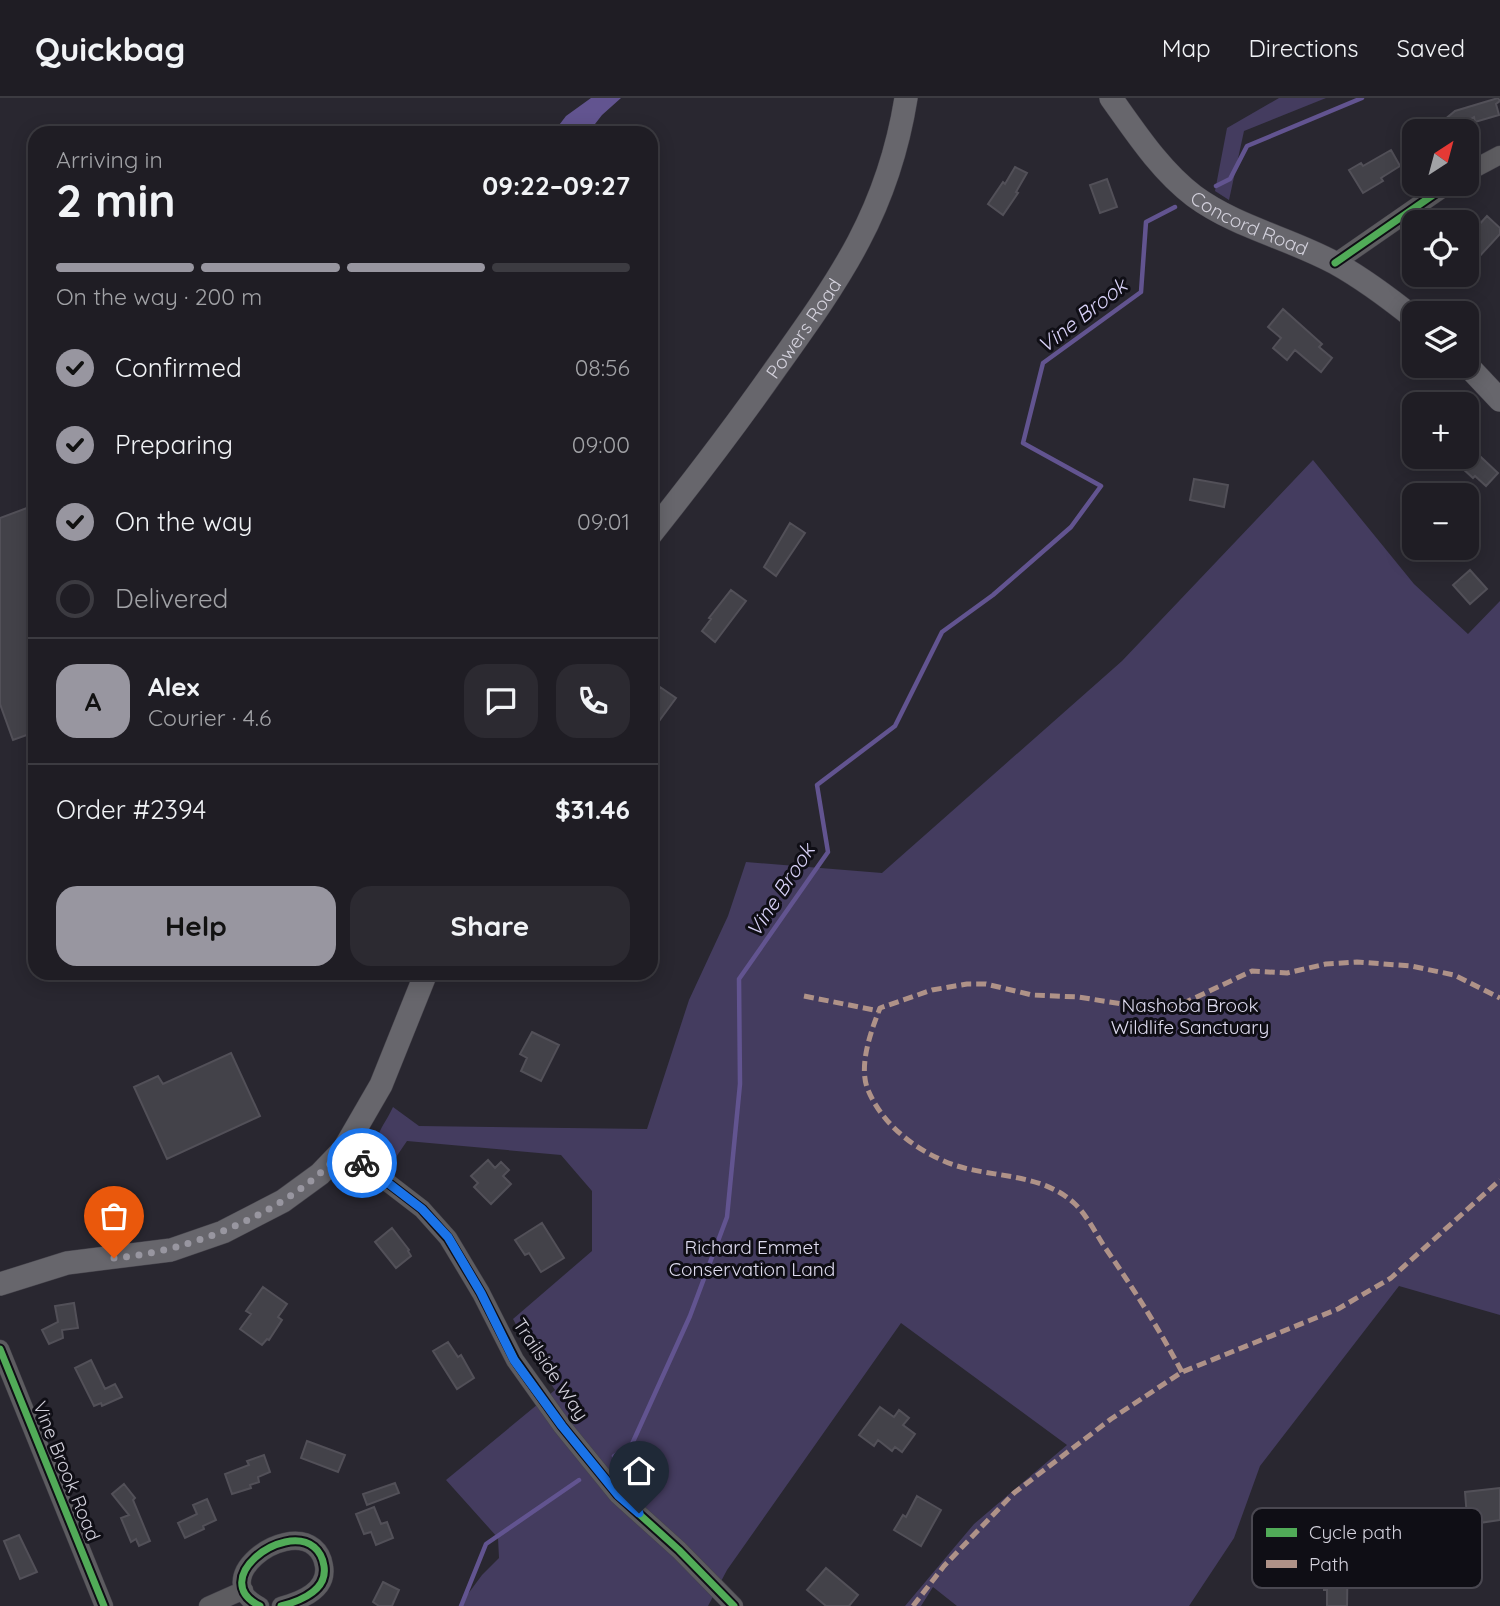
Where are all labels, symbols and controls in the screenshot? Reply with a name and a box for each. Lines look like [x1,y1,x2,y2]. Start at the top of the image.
text: Quickbag [35,28,185,69]
text: Map [1162,33,1211,63]
text: Directions [1249,33,1359,63]
text: Saved [1397,33,1465,63]
north arrow [1402,119,1479,196]
map controls [1402,119,1479,560]
text: Arriving in [56,145,163,174]
text: 09:22–09:27 [482,169,630,202]
text: 2 min [56,171,176,229]
street label: Concord Road [1186,185,1312,261]
button: locate [1402,210,1479,287]
water label: Vine Brook [1032,271,1133,358]
street label: Powers Road [760,274,846,383]
text: On the way · 200 m [56,282,262,311]
button: layers [1402,301,1479,378]
icon: check [56,349,94,387]
text: Confirmed [115,351,242,384]
text: 08:56 [575,353,630,382]
button: + [1402,392,1479,469]
icon: check [56,426,94,464]
text: Preparing [115,428,233,461]
text: 09:00 [572,430,630,459]
button: − [1402,483,1479,560]
icon: check [56,503,94,541]
text: On the way [115,505,253,538]
text: 09:01 [577,507,630,536]
text: Delivered [115,582,228,615]
button: chat [464,664,538,738]
button: phone [556,664,630,738]
text: Alex [148,670,199,703]
text: A [85,685,101,718]
text: Courier · 4.6 [148,703,271,732]
text: Order #2394 [56,793,206,826]
text: $31.46 [555,793,630,826]
water label: Vine Brook [740,837,821,942]
button: Help [56,886,336,966]
button: Share [350,886,630,966]
park label: Nashoba Brook Wildlife Sanctuary [1111,993,1269,1039]
courier [327,1128,397,1198]
icon: bike [343,1144,381,1182]
pin [84,1186,144,1258]
icon: bag [95,1197,133,1235]
park label: Richard Emmet Conservation Land [669,1235,835,1281]
street label: Trailside Way [508,1313,594,1425]
street label: Vine Brook Road [28,1398,106,1544]
pin [609,1441,669,1513]
icon: home [620,1452,658,1490]
legend [1252,1508,1482,1588]
text: Cycle path [1309,1520,1402,1544]
text: Path [1309,1552,1349,1576]

